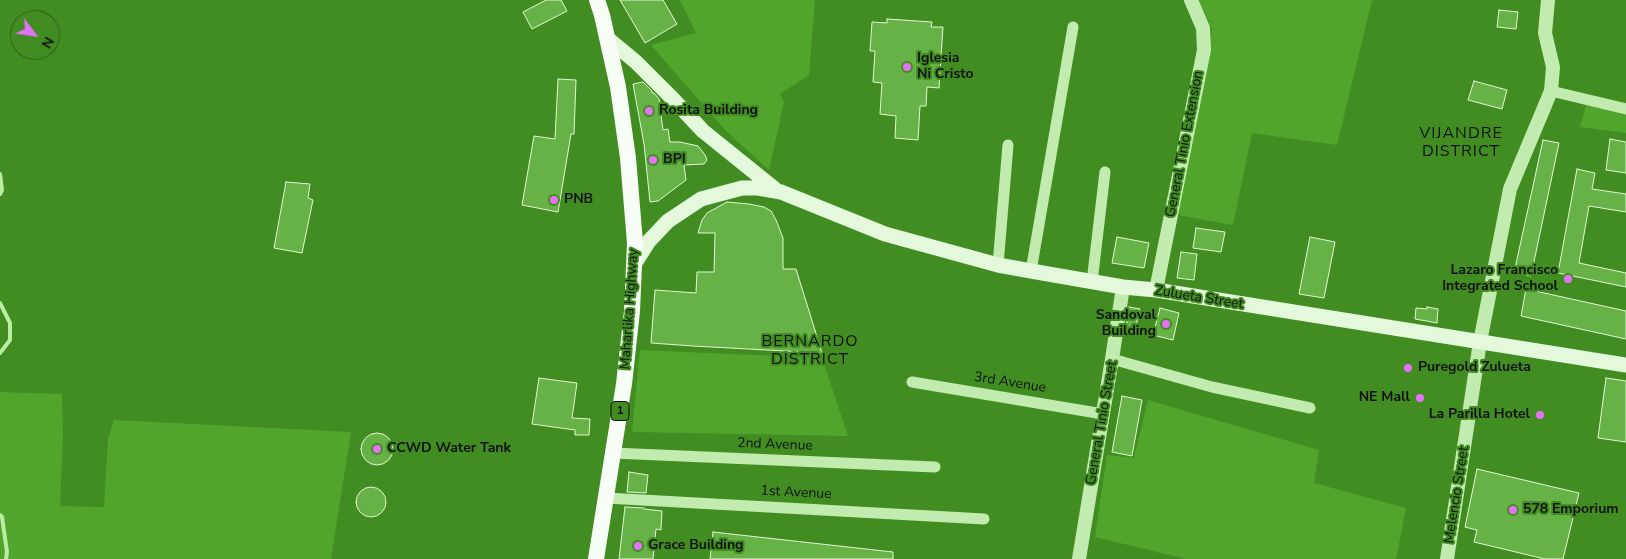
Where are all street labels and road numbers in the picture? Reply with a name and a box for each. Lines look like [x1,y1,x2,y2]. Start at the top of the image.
street label: General Tinio Extension [1163,69,1207,219]
street label: Maharlika Highway [617,248,643,370]
street label: Zulueta Street [1153,283,1245,313]
street label: General Tinio Street [1083,360,1121,486]
street label: 3rd Avenue [973,369,1047,397]
road number: 1 [611,402,629,421]
street label: 2nd Avenue [737,435,813,455]
street label: Melencio Street [1441,445,1473,545]
street label: 1st Avenue [760,483,832,503]

